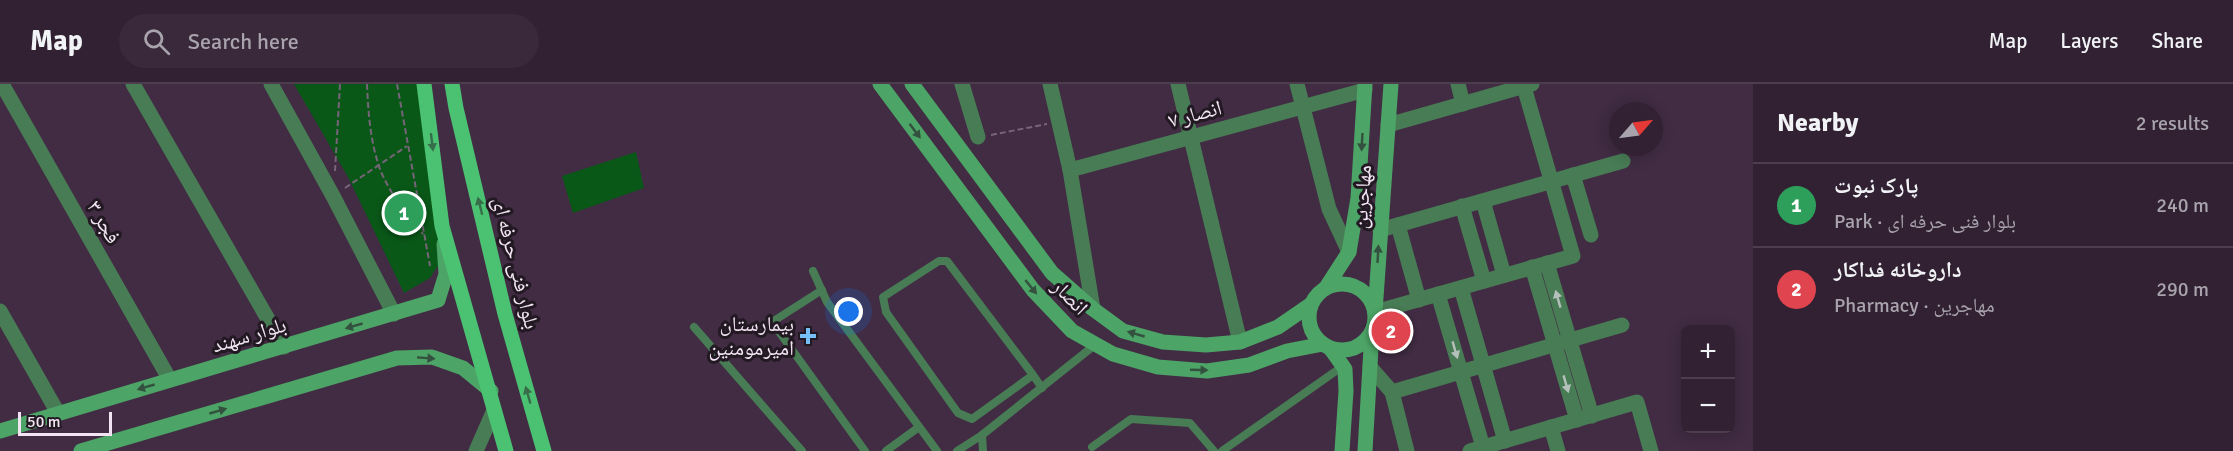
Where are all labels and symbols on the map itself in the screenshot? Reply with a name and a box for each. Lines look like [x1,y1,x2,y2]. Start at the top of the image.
street label: انصار ۷ [1165,94,1225,134]
north arrow [1609,102,1663,156]
one-way arrow [908,123,921,139]
one-way arrow [427,133,436,152]
one-way arrow [1357,133,1366,152]
street label: مهاجرین [1347,164,1377,230]
pin: 1 [384,190,424,236]
street label: بلوار فنی حرفه ای [487,194,545,332]
street label: فجر ۳ [81,196,127,248]
one-way arrow [475,197,485,215]
one-way arrow [1374,244,1383,263]
street label: انصار [1046,273,1094,321]
one-way arrow [1025,279,1038,295]
one-way arrow [1553,290,1562,308]
your location [834,297,863,326]
pin: 2 [1372,308,1410,354]
street label: بلوار سهند [209,311,289,359]
place label: بیمارستان امیرمومنین [708,311,794,361]
one-way arrow [345,322,363,331]
marker: بیمارستان امیرمومنین [799,327,817,345]
one-way arrow [1127,329,1145,338]
one-way arrow [1451,341,1460,359]
one-way arrow [416,353,435,363]
one-way arrow [1190,365,1209,374]
one-way arrow [1562,375,1571,393]
one-way arrow [137,383,155,392]
one-way arrow [523,386,532,404]
one-way arrow [209,406,227,415]
scale bar [18,409,112,436]

